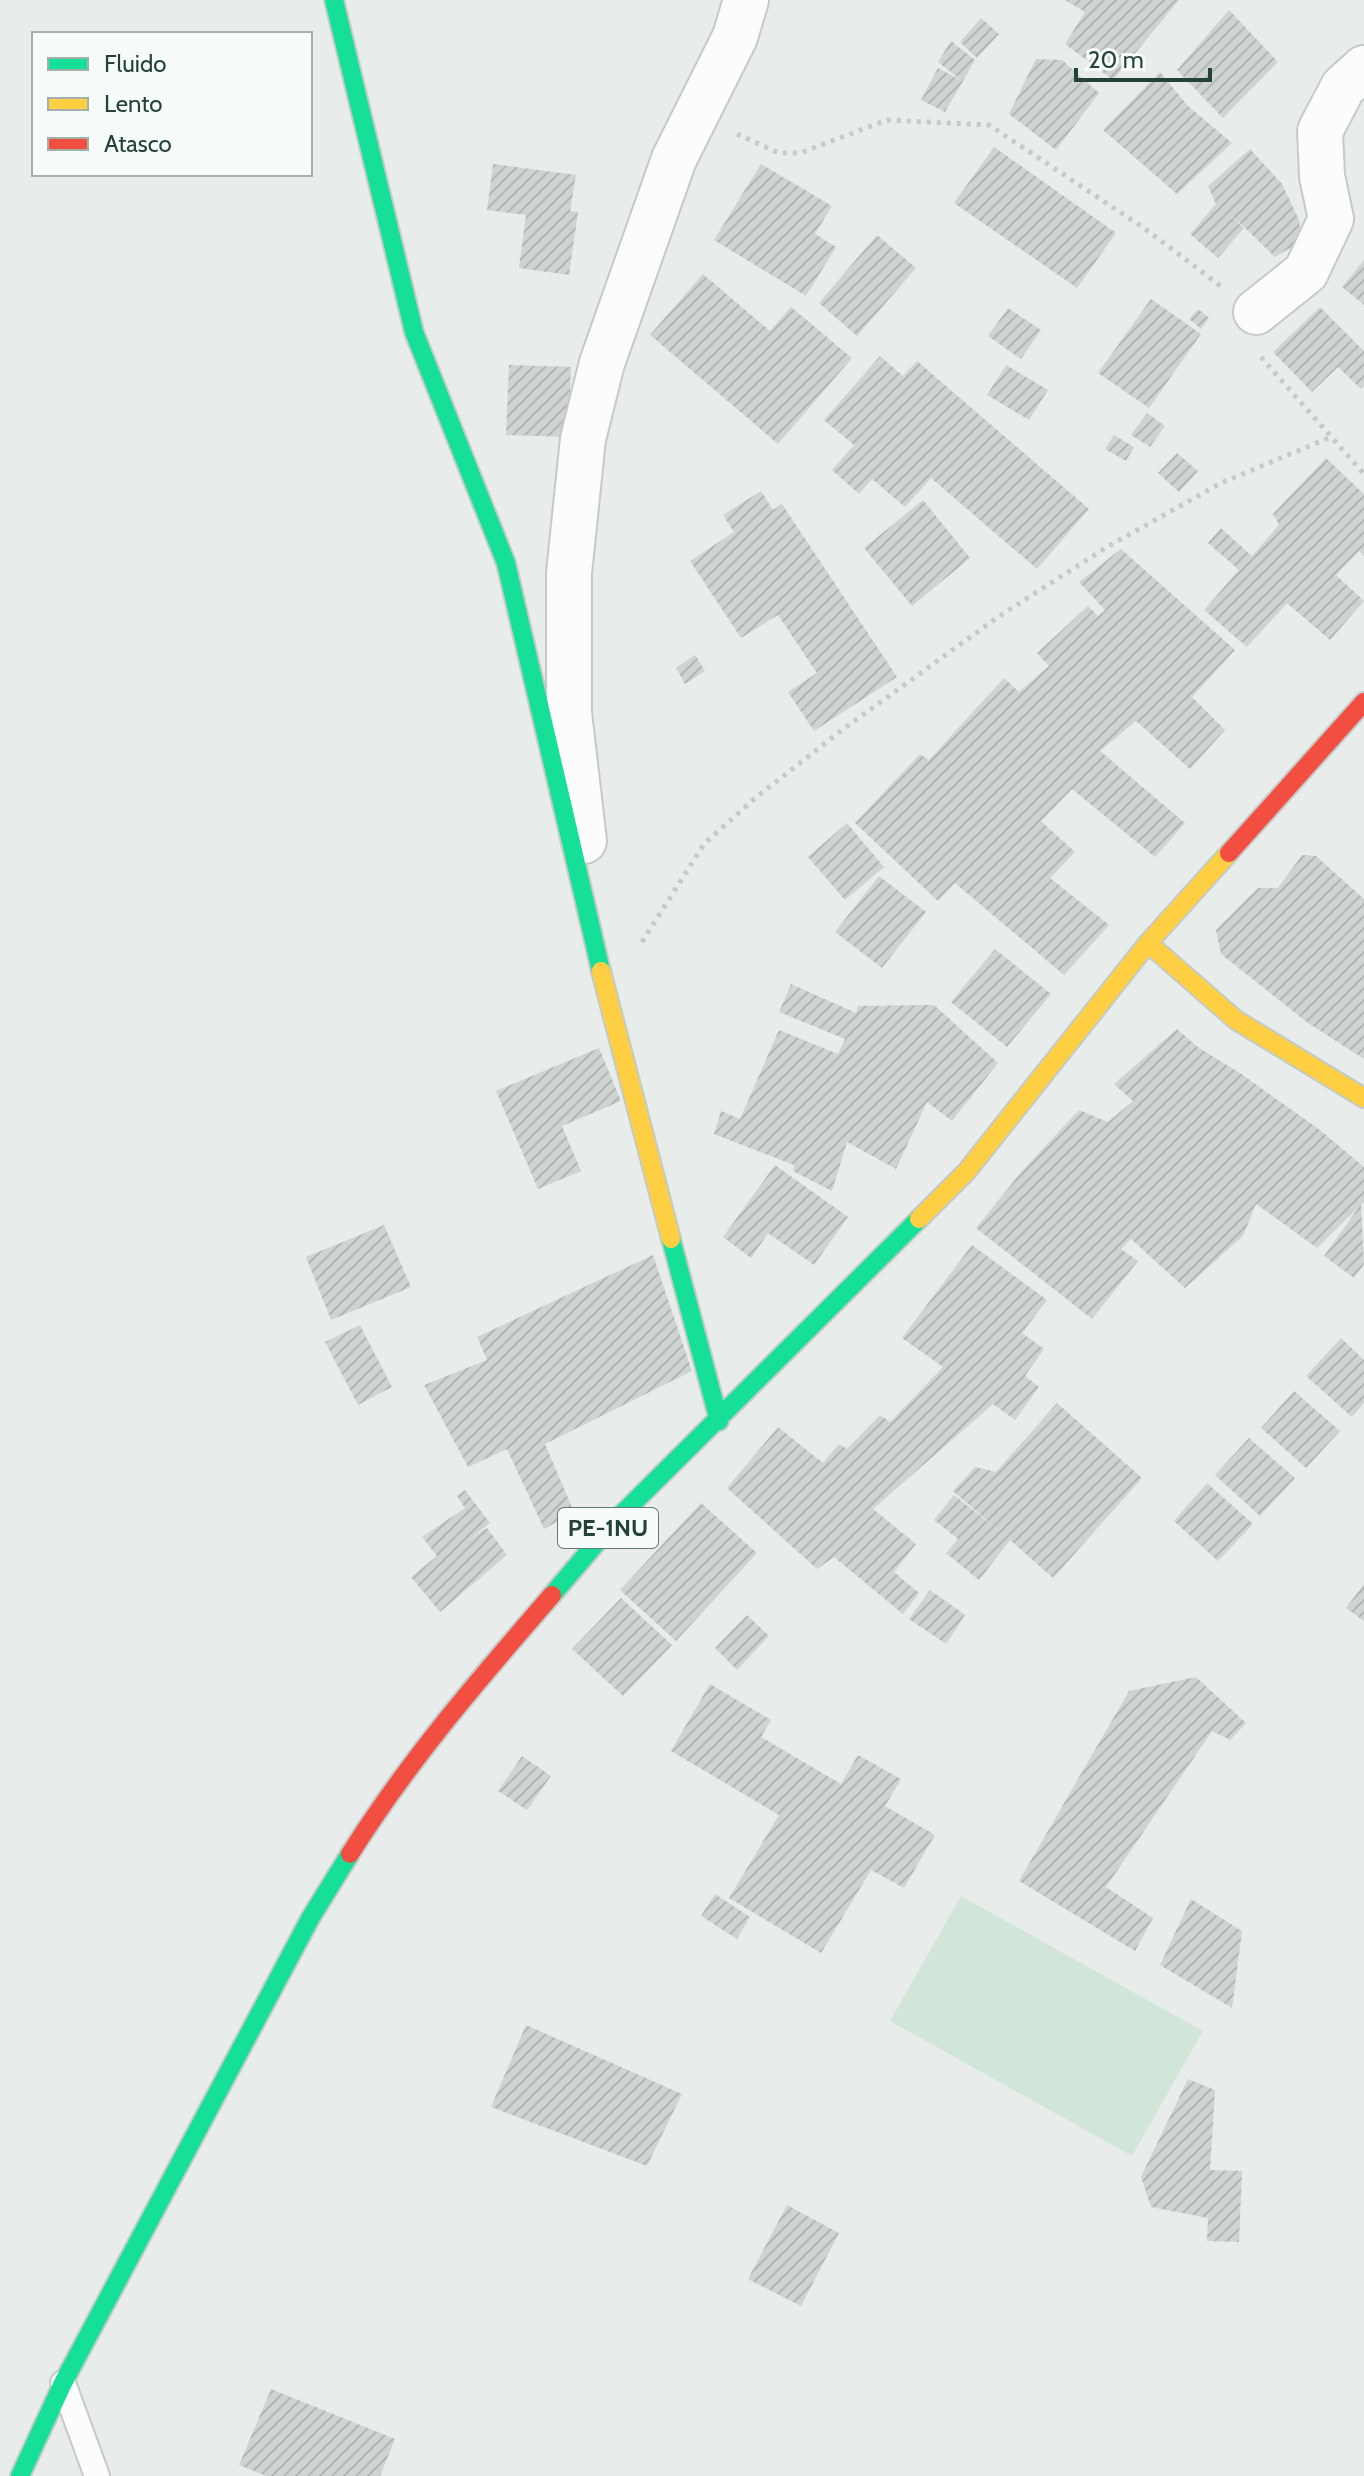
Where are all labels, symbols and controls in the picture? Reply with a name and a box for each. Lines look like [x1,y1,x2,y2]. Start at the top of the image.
legend [32,32,312,176]
scale bar [1076,32,1210,82]
text: 20 m [1088,45,1144,74]
text: Fluido [104,49,166,78]
text: Lento [104,89,163,118]
text: Atasco [104,129,172,158]
road number: PE-1NU [558,1508,658,1548]

